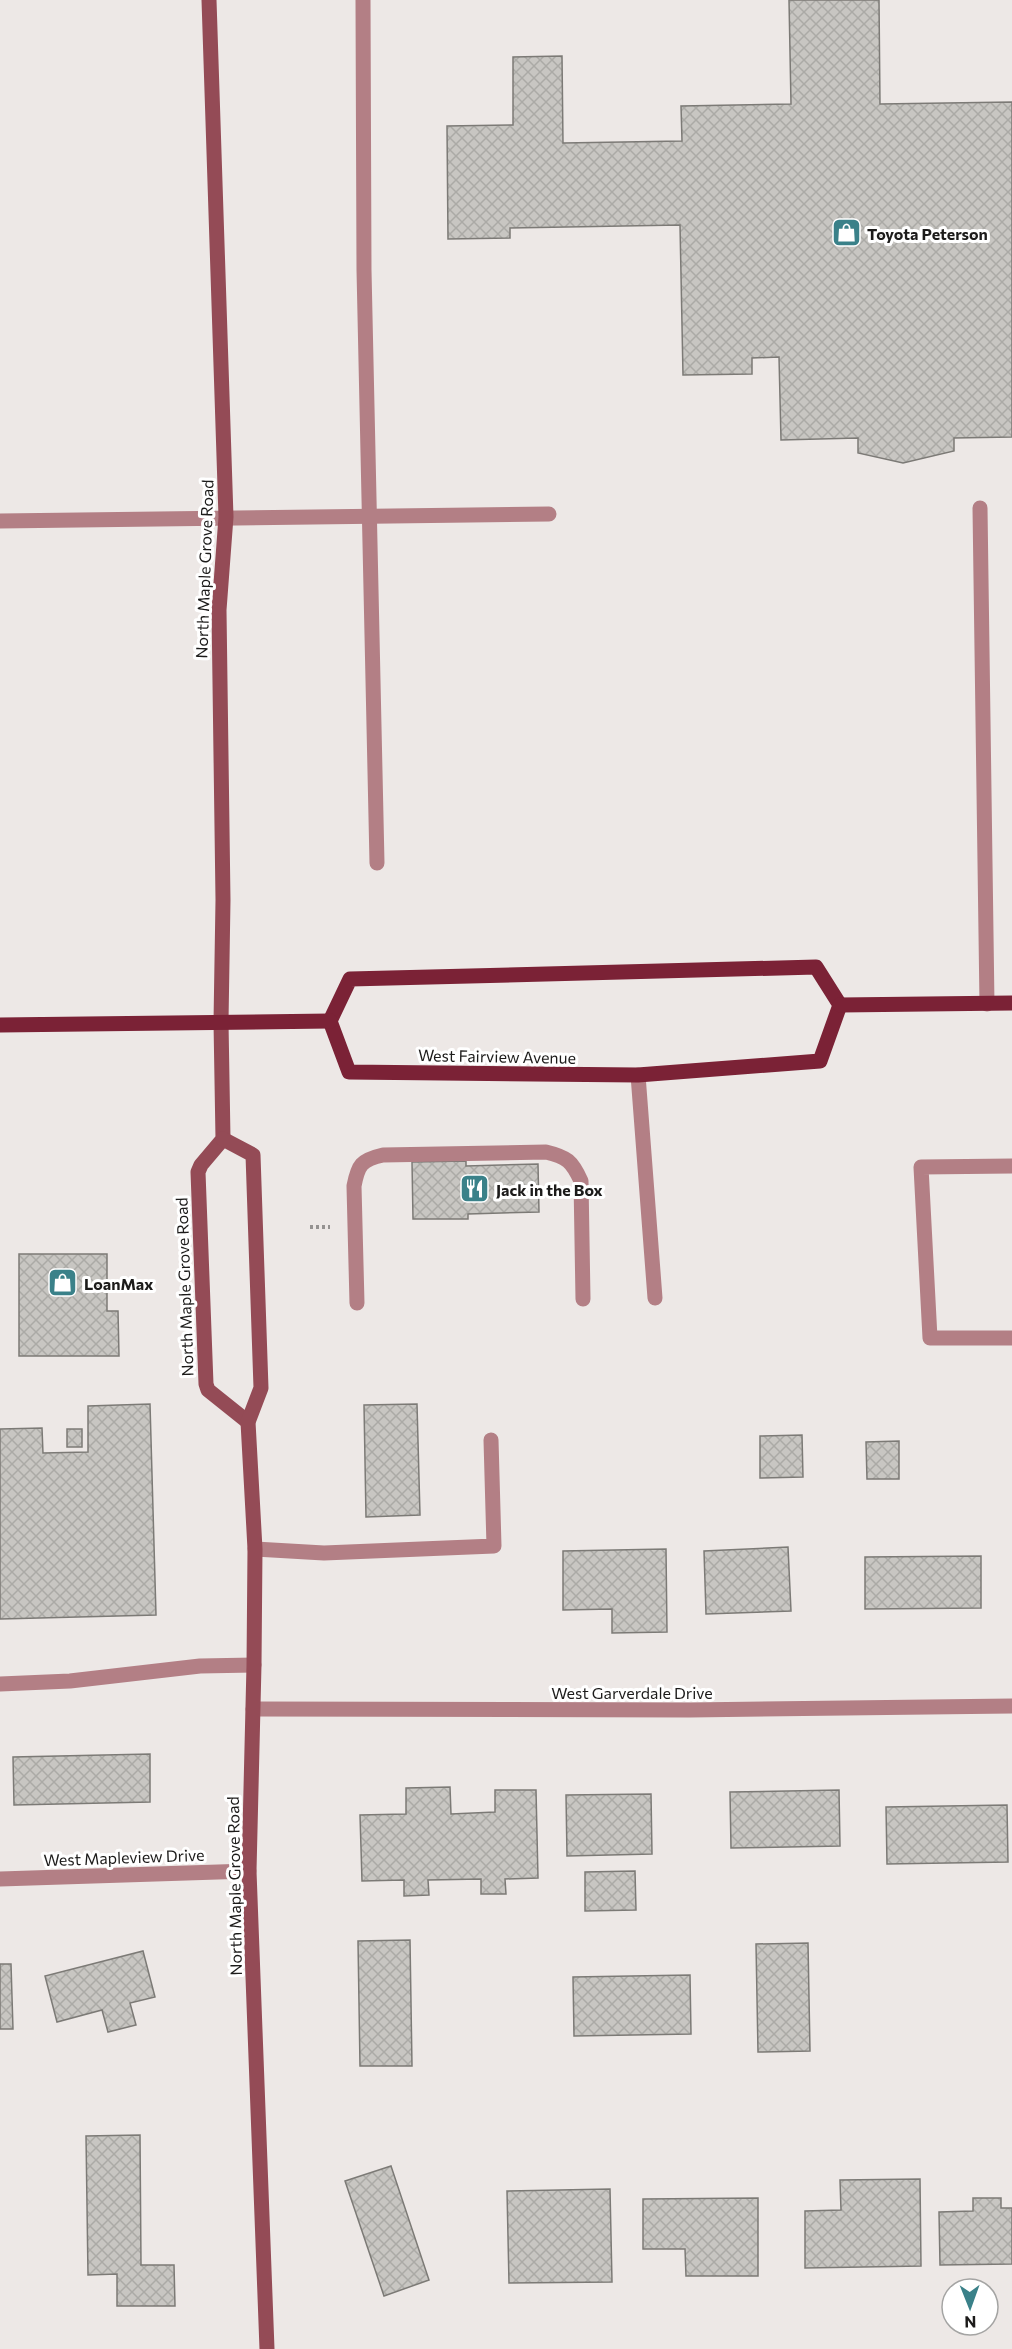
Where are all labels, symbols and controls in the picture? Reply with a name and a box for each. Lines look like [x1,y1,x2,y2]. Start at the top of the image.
shop icon: Toyota Peterson [830,217,862,249]
place label: Toyota Peterson [867,224,988,243]
street label: North Maple Grove Road [191,479,217,659]
street label: West Fairview Avenue [418,1045,576,1067]
restaurant icon: Jack in the Box [459,1173,491,1205]
place label: Jack in the Box [496,1180,603,1199]
street label: North Maple Grove Road [171,1197,197,1377]
shop icon: LoanMax [47,1267,79,1299]
place label: LoanMax [84,1274,153,1293]
street label: West Garverdale Drive [551,1683,713,1702]
street label: North Maple Grove Road [223,1796,245,1976]
street label: West Mapleview Drive [43,1845,205,1869]
north arrow [940,2277,1000,2337]
text: N [964,2313,976,2332]

